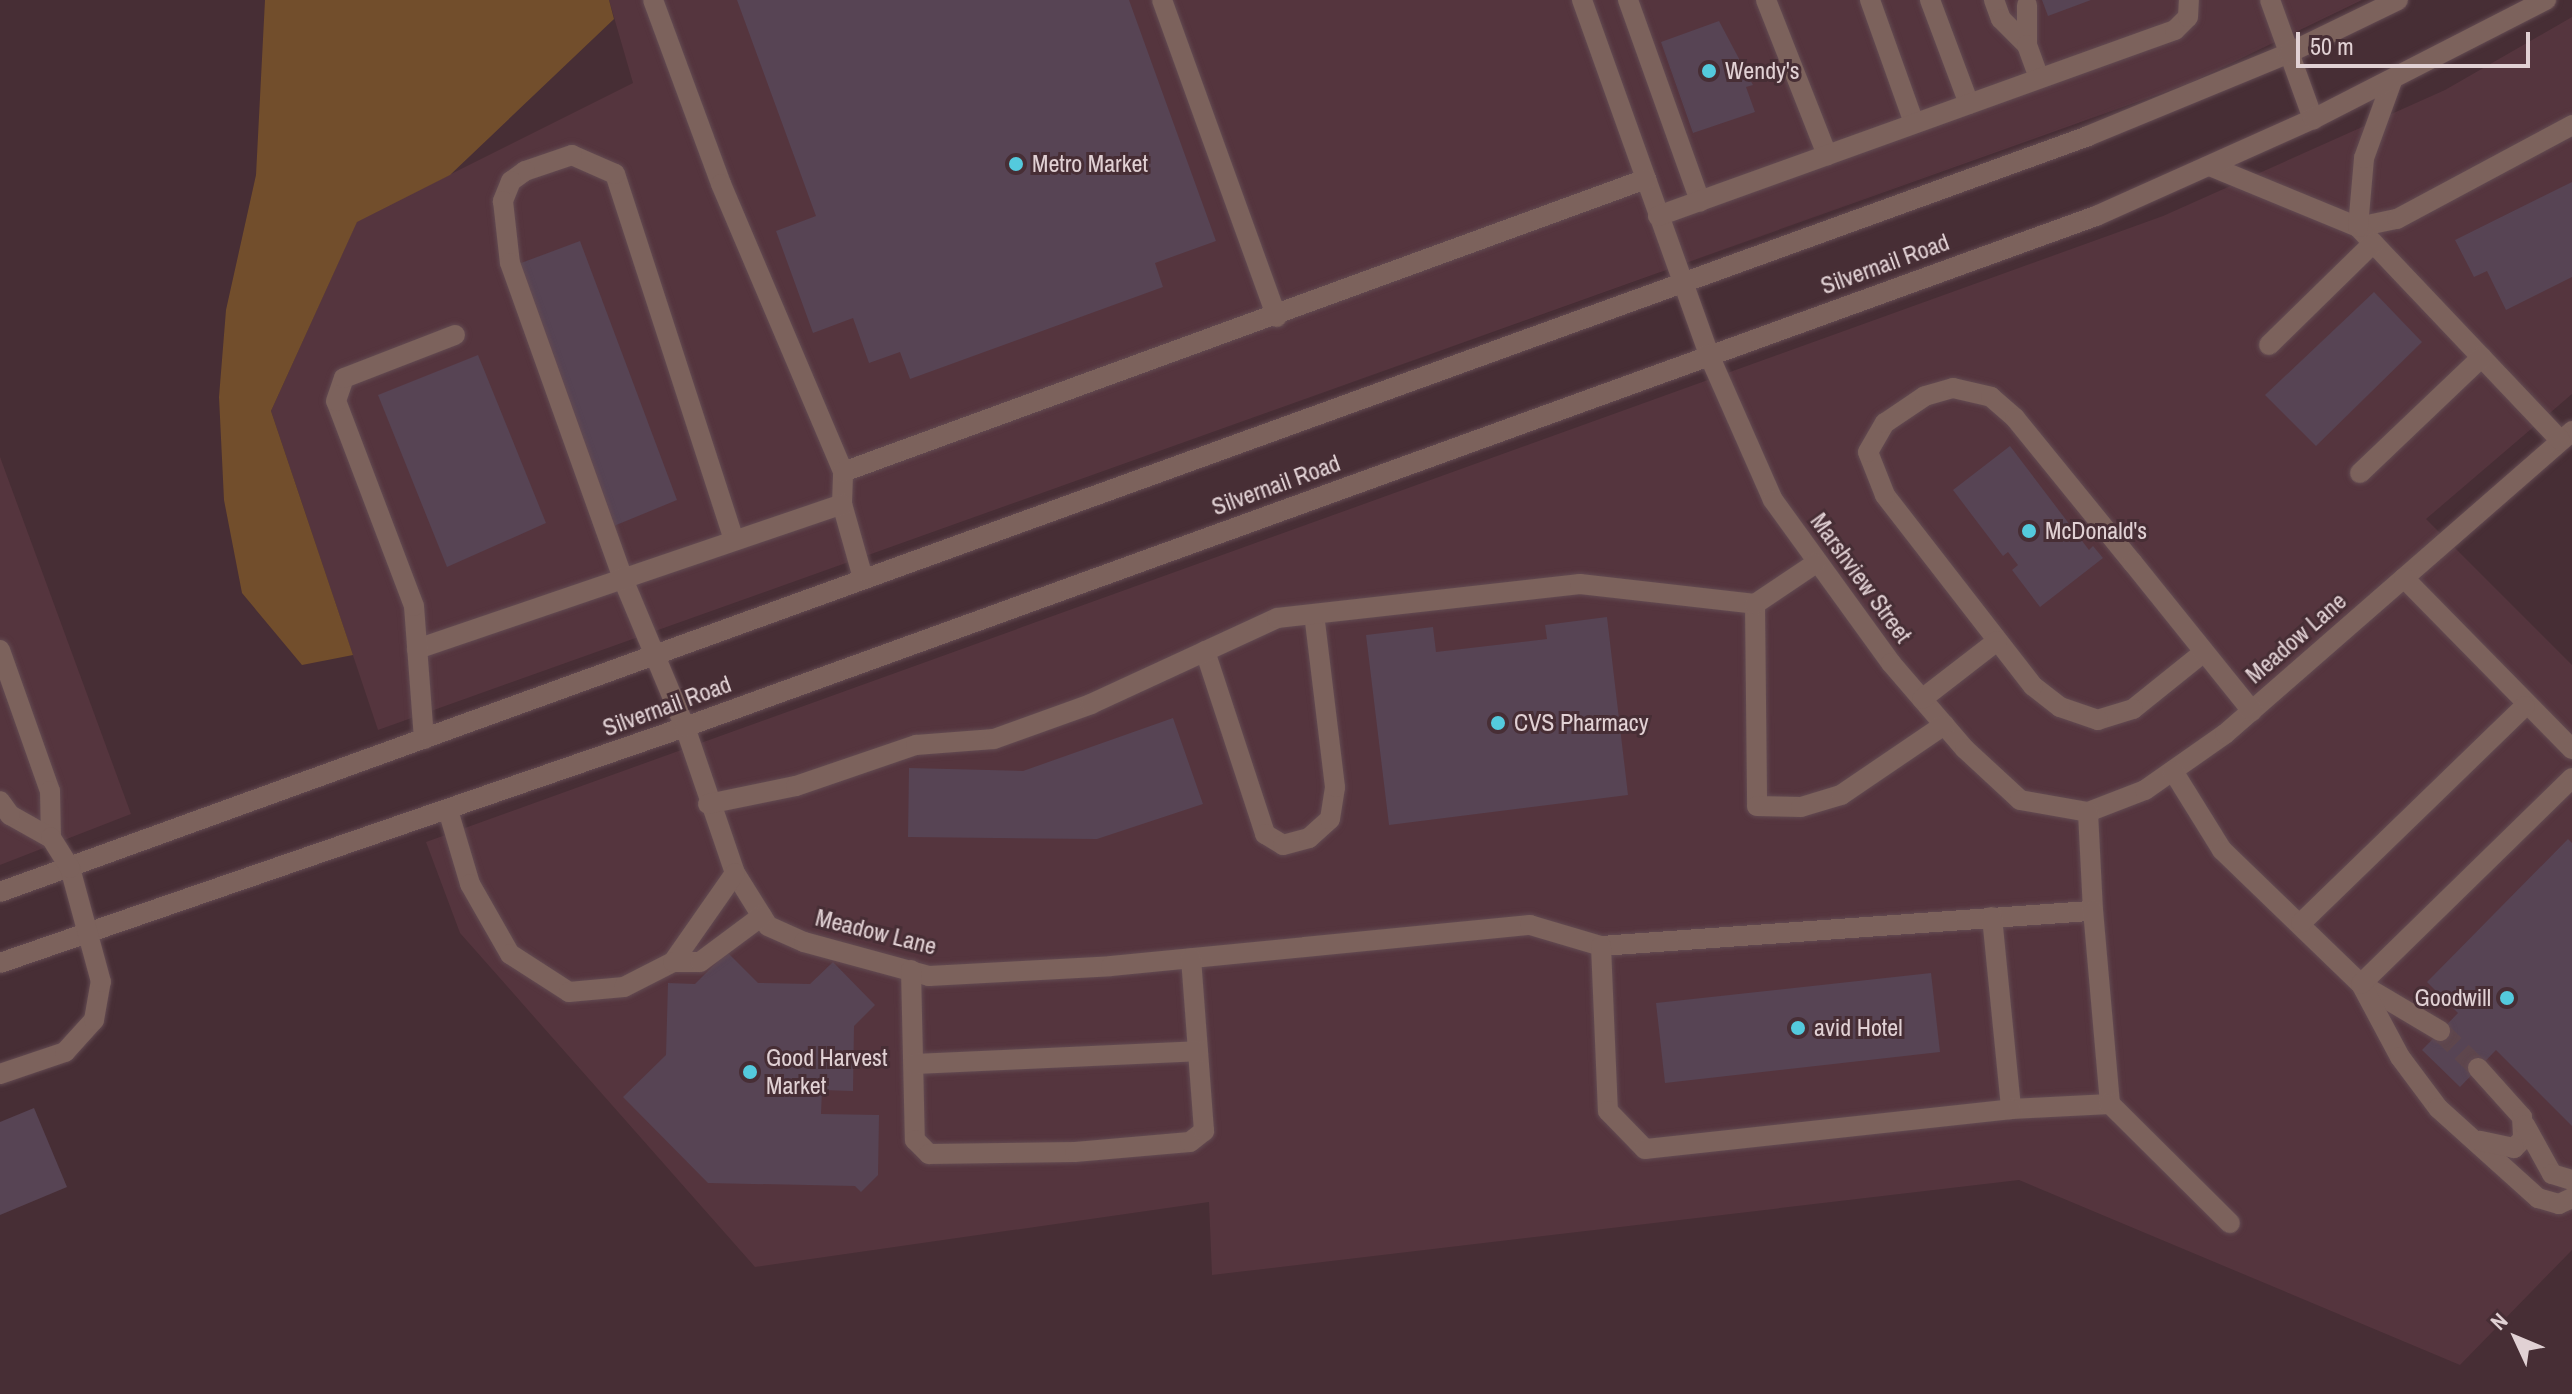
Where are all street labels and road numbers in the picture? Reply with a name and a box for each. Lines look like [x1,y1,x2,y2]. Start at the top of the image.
street label: Silvernail Road [1817,227,1953,301]
street label: Silvernail Road [1208,448,1344,522]
street label: Marshview Street [1804,508,1918,648]
street label: Meadow Lane [2240,587,2352,689]
street label: Silvernail Road [599,669,735,743]
street label: Meadow Lane [813,903,939,961]

